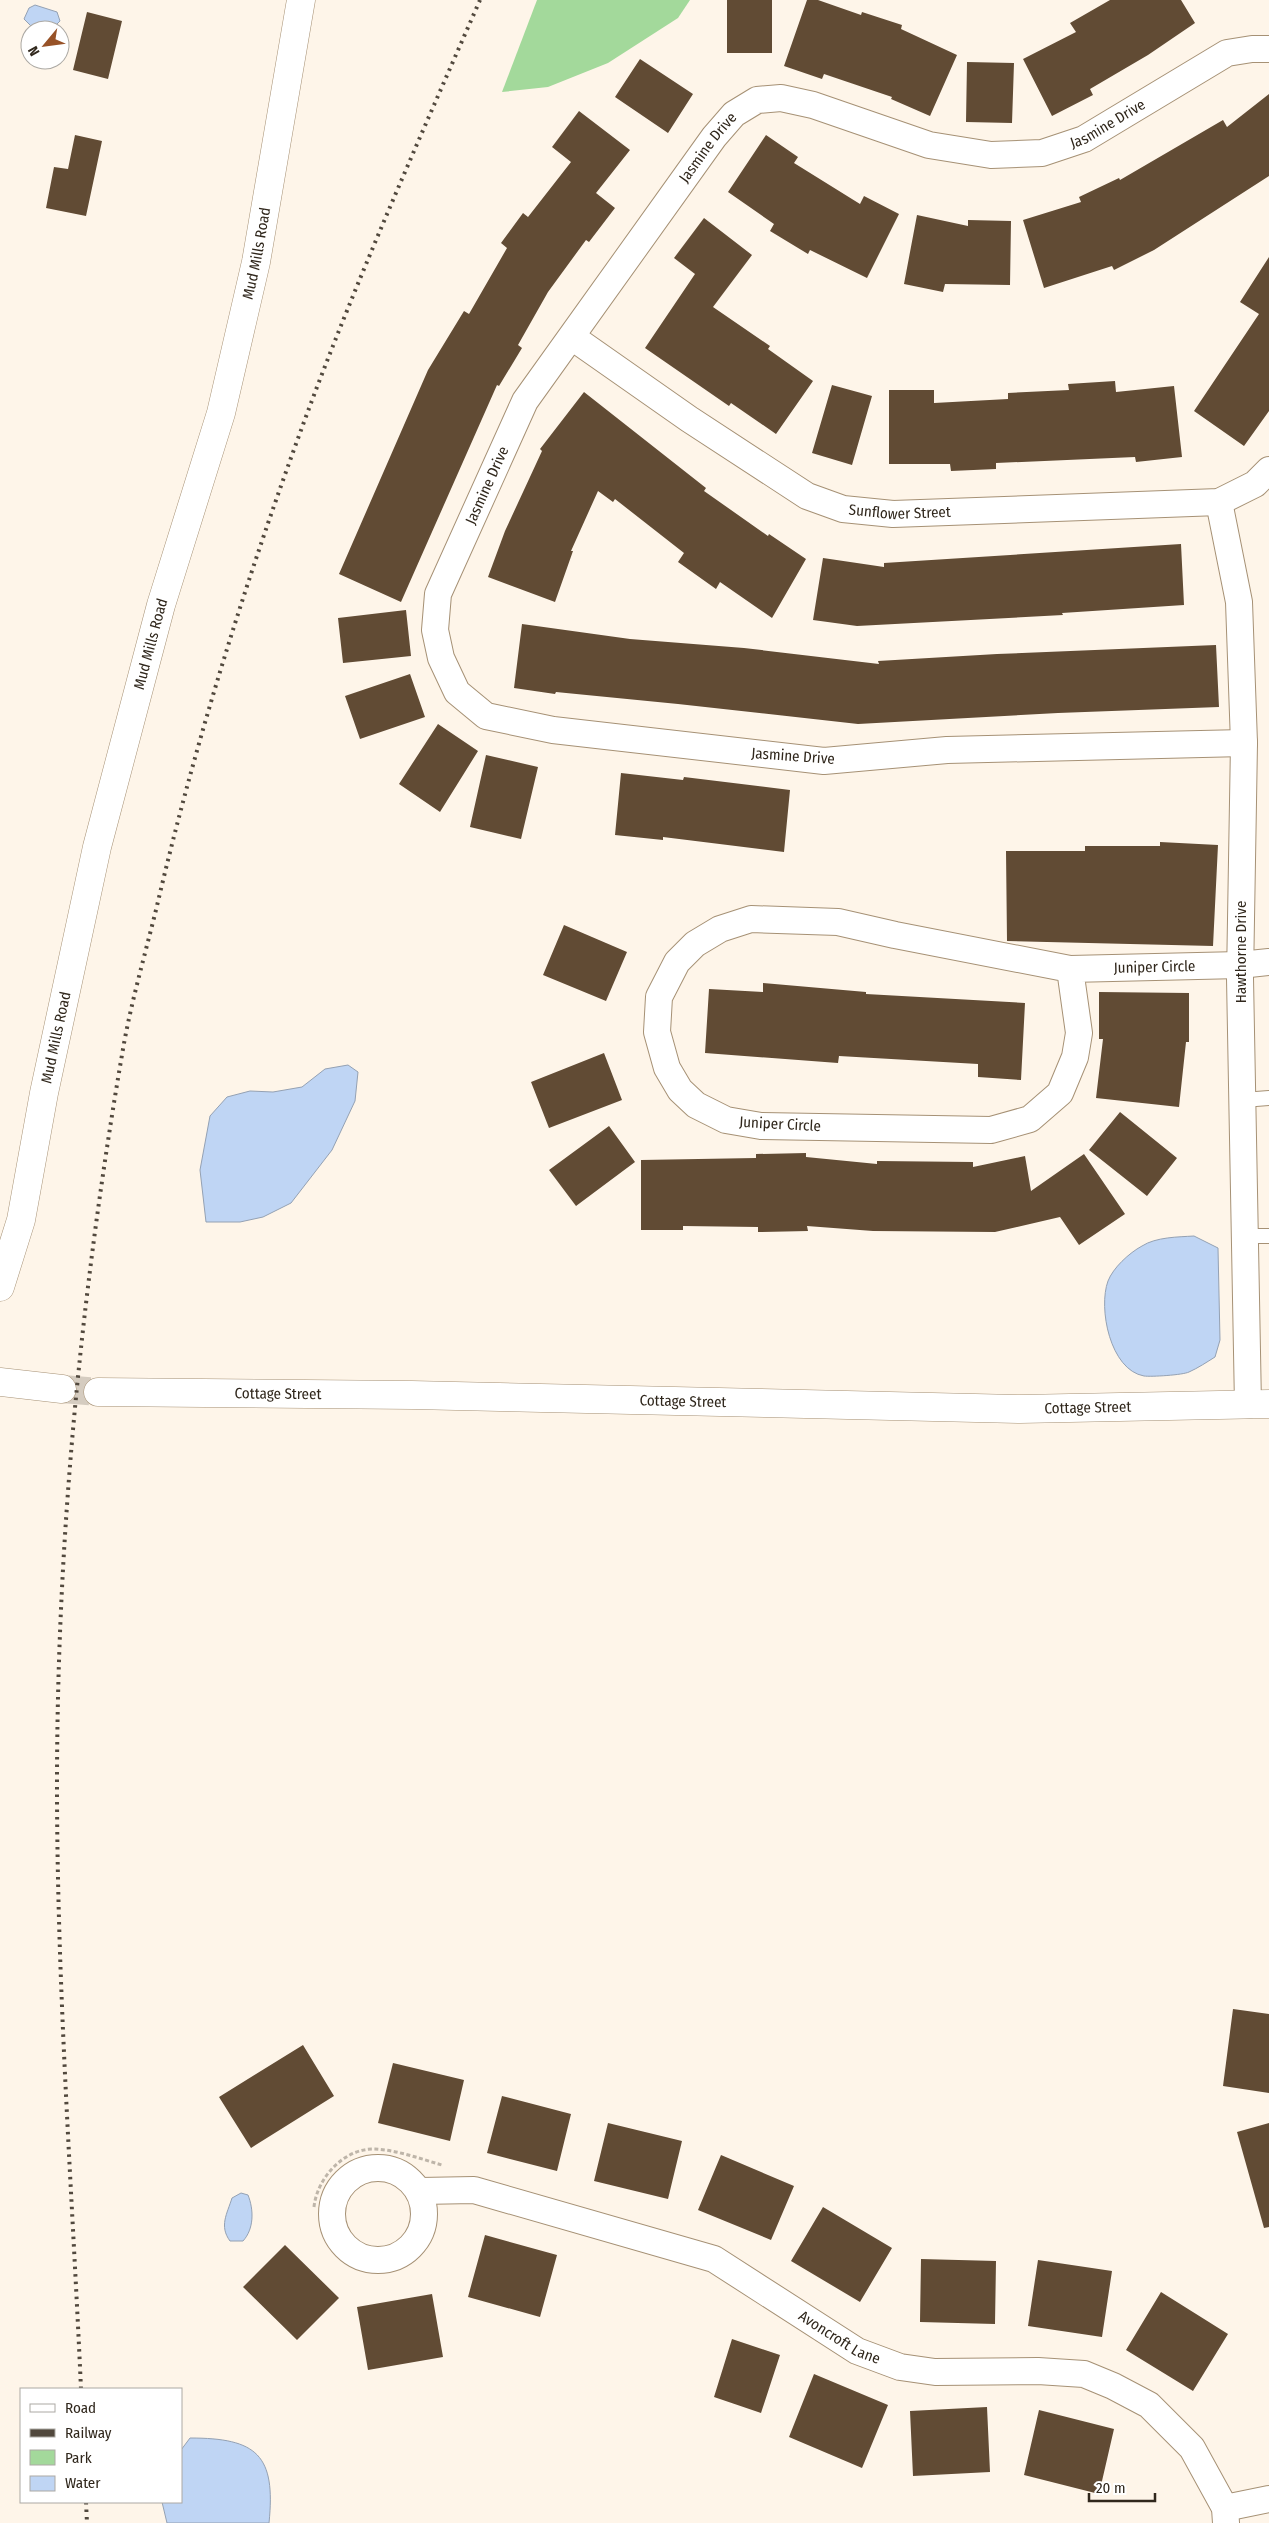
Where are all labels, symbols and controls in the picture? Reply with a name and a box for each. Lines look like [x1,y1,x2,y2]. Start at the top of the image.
north arrow [20,20,70,70]
text: N [25,43,44,59]
street label: Jasmine Drive [1068,95,1148,152]
street label: Jasmine Drive [675,109,740,186]
street label: Mud Mills Road [239,206,274,301]
street label: Jasmine Drive [462,443,512,527]
street label: Sunflower Street [848,501,951,523]
street label: Mud Mills Road [130,596,172,691]
street label: Jasmine Drive [751,744,835,768]
street label: Hawthorne Drive [1232,901,1250,1003]
street label: Juniper Circle [1113,957,1196,977]
street label: Mud Mills Road [37,990,75,1085]
street label: Juniper Circle [739,1113,821,1135]
street label: Cottage Street [234,1384,322,1403]
street label: Cottage Street [639,1391,727,1411]
street label: Cottage Street [1044,1398,1131,1418]
street label: Avoncroft Lane [795,2307,883,2368]
legend [20,2388,182,2503]
text: Road [65,2399,96,2417]
text: Railway [65,2424,112,2442]
text: Park [65,2449,92,2467]
scale bar [1089,2470,1155,2502]
text: Water [65,2474,101,2492]
text: 20 m [1096,2479,1126,2497]

